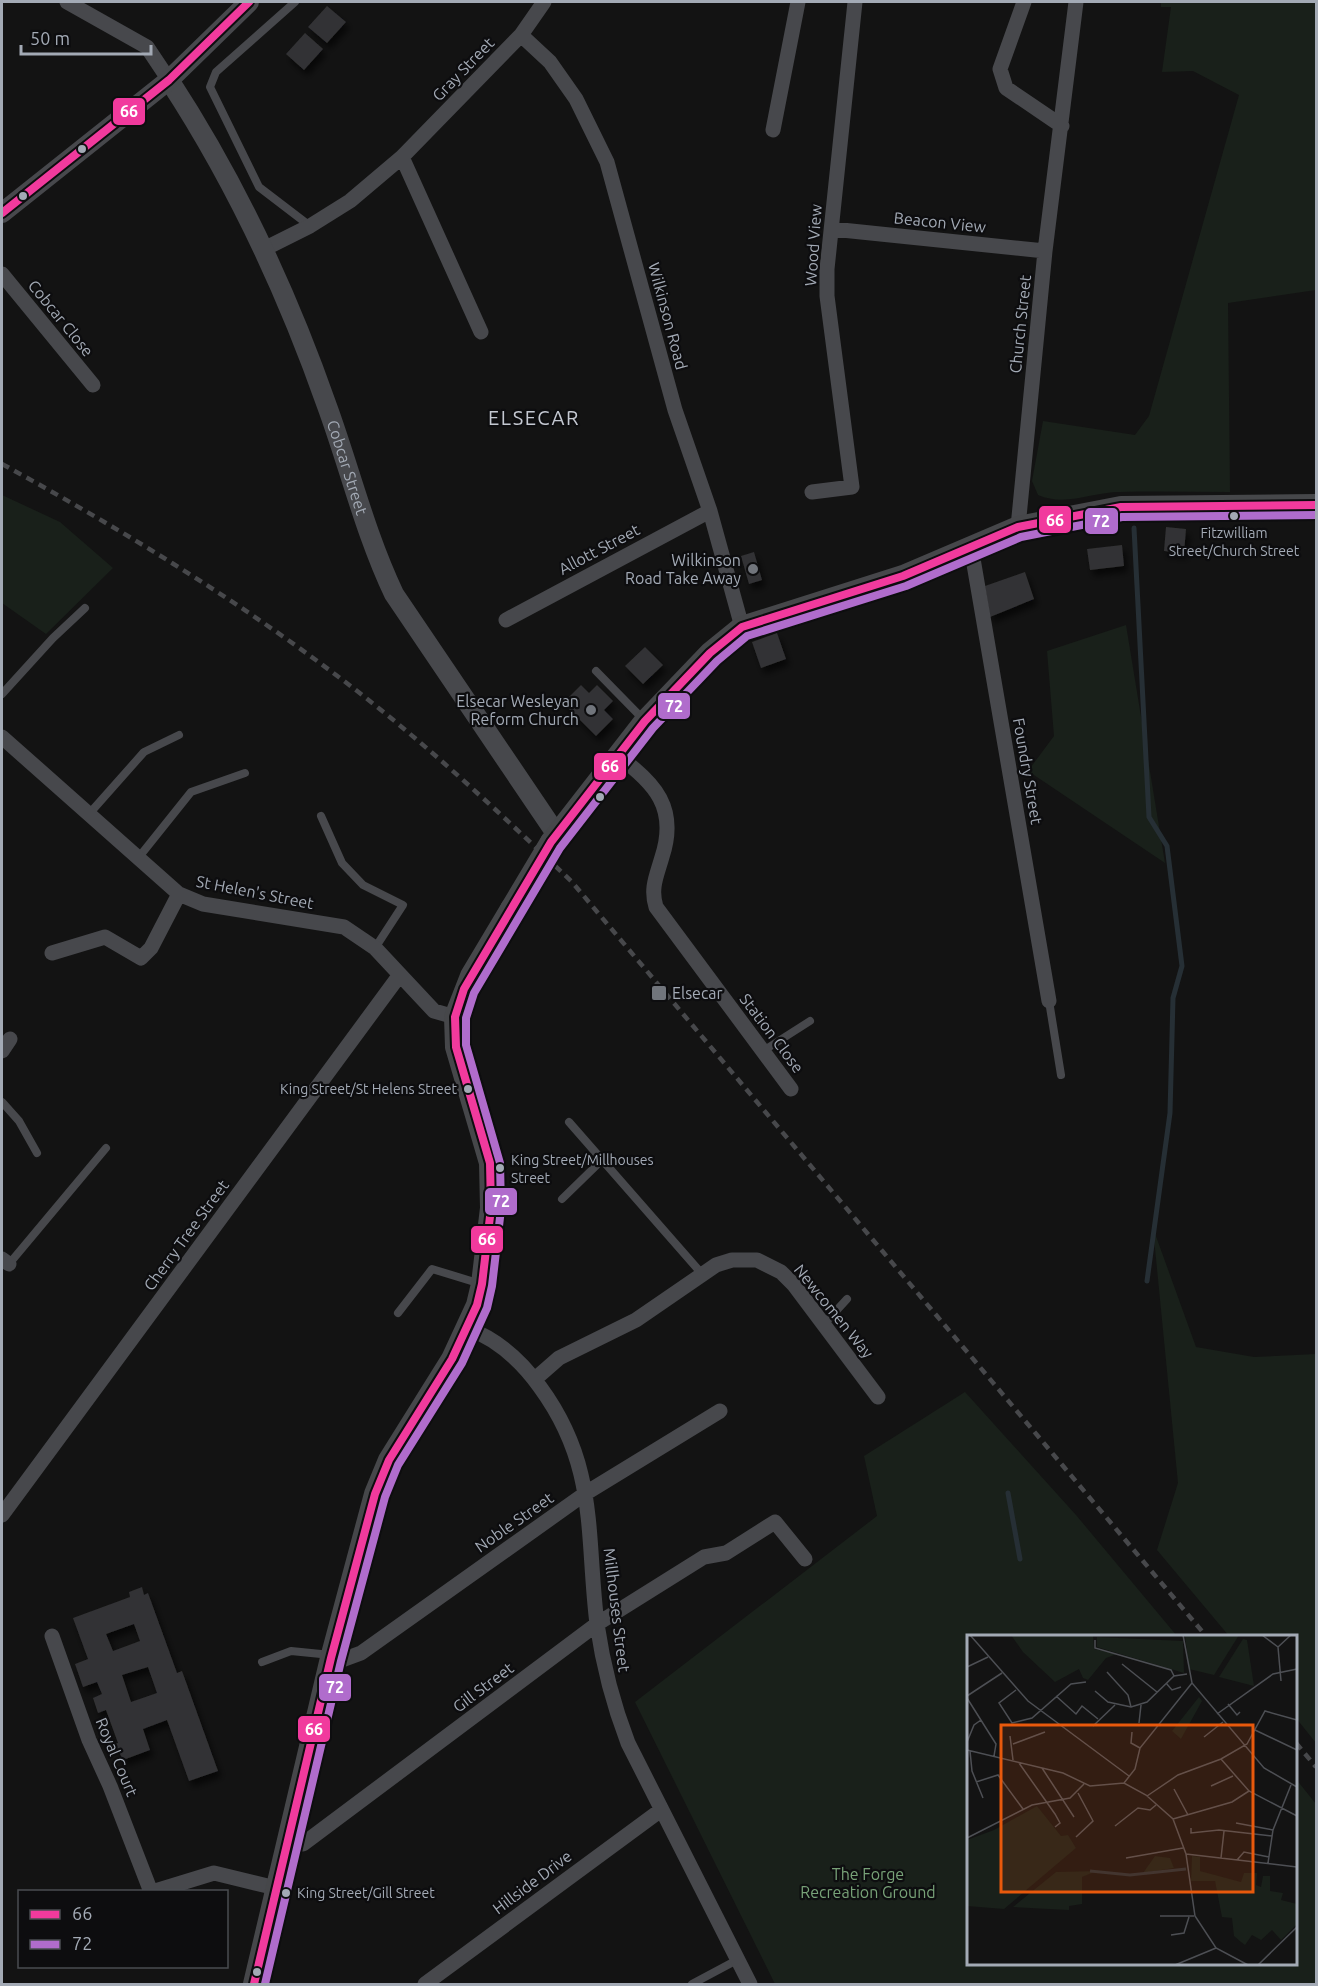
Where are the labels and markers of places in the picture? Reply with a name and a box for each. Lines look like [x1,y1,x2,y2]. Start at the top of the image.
unlabelled marker [76,143,88,155]
unlabelled marker [17,190,29,202]
marker: Fitzwilliam Street/Church Street [1228,510,1240,522]
place label: Fitzwilliam Street/Church Street [1169,525,1300,559]
place label: Wilkinson Road Take Away [625,551,741,587]
marker: Wilkinson Road Take Away [746,562,760,576]
place label: Elsecar Wesleyan Reform Church [456,692,579,728]
marker: Elsecar Wesleyan Reform Church [584,703,598,717]
unlabelled marker [594,791,606,803]
marker: Elsecar [650,984,668,1002]
place label: Elsecar [672,984,723,1002]
place label: King Street/St Helens Street [280,1081,457,1097]
marker: King Street/St Helens Street [462,1083,474,1095]
place label: King Street/Millhouses Street [511,1152,654,1186]
marker: King Street/Millhouses Street [494,1162,506,1174]
place label: King Street/Gill Street [297,1885,435,1901]
marker: King Street/Gill Street [280,1887,292,1899]
unlabelled marker [251,1966,263,1978]

